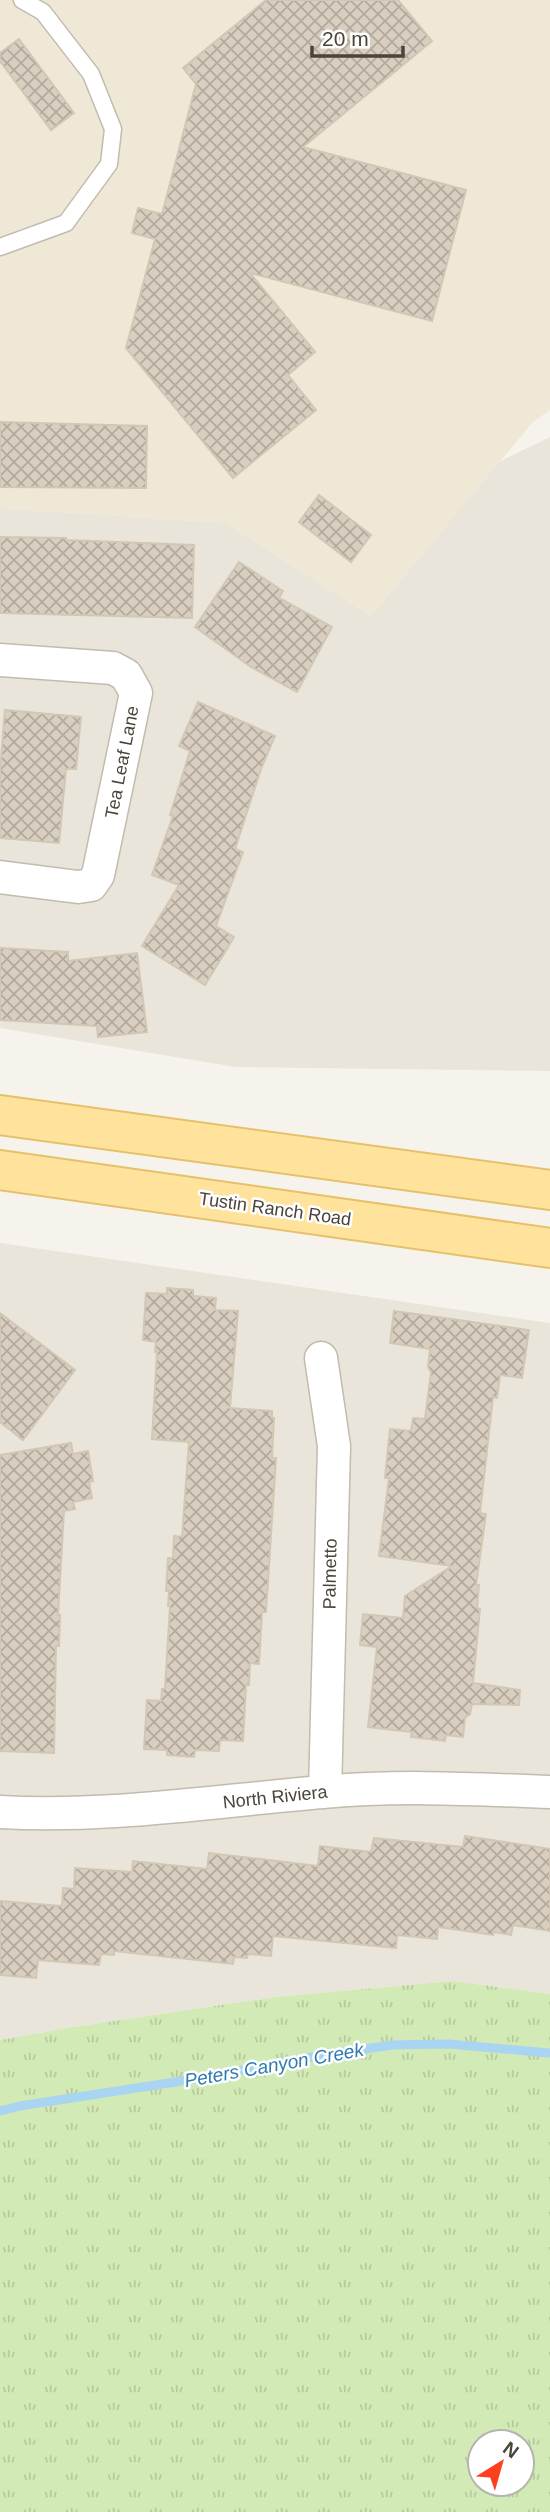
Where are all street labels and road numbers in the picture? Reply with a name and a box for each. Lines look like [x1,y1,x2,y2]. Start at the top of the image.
street label: Tea Leaf Lane [101,704,143,820]
street label: Tustin Ranch Road [198,1188,352,1230]
street label: Palmetto [319,1538,341,1610]
street label: North Riviera [222,1781,329,1812]

